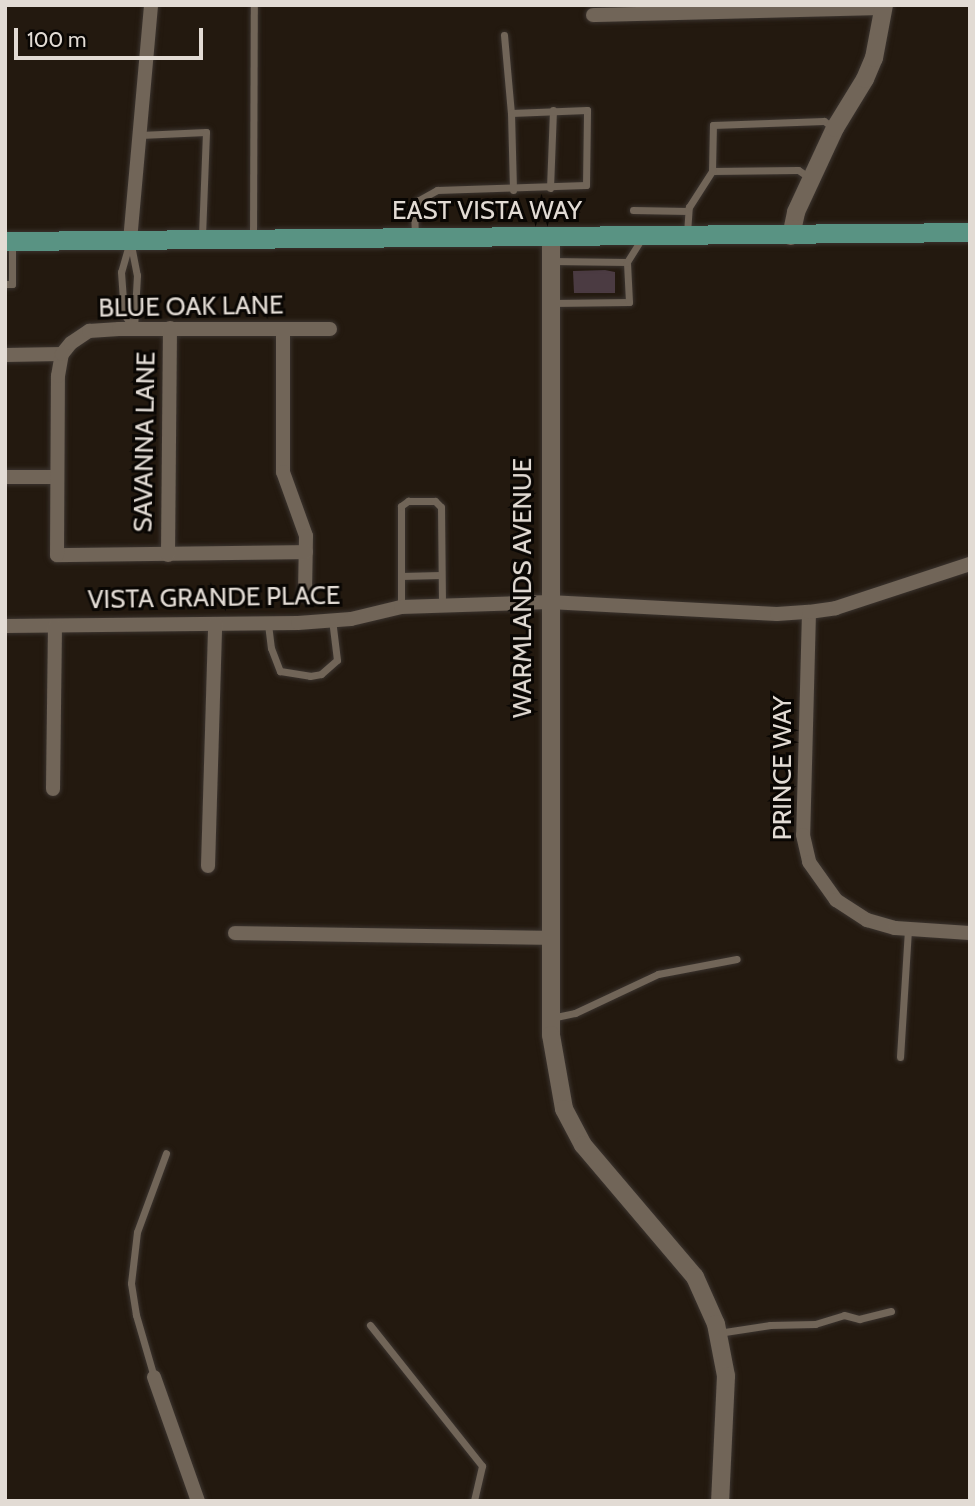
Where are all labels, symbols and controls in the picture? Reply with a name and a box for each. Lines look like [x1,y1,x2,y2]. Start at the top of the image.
scale bar [18,14,206,58]
text: 100 m [27,27,86,52]
street label: EAST VISTA WAY [392,195,582,227]
street label: BLUE OAK LANE [98,290,284,324]
street label: SAVANNA LANE [128,351,162,533]
street label: WARMLANDS AVENUE [507,458,539,718]
street label: VISTA GRANDE PLACE [87,580,341,616]
street label: PRINCE WAY [767,696,799,840]

